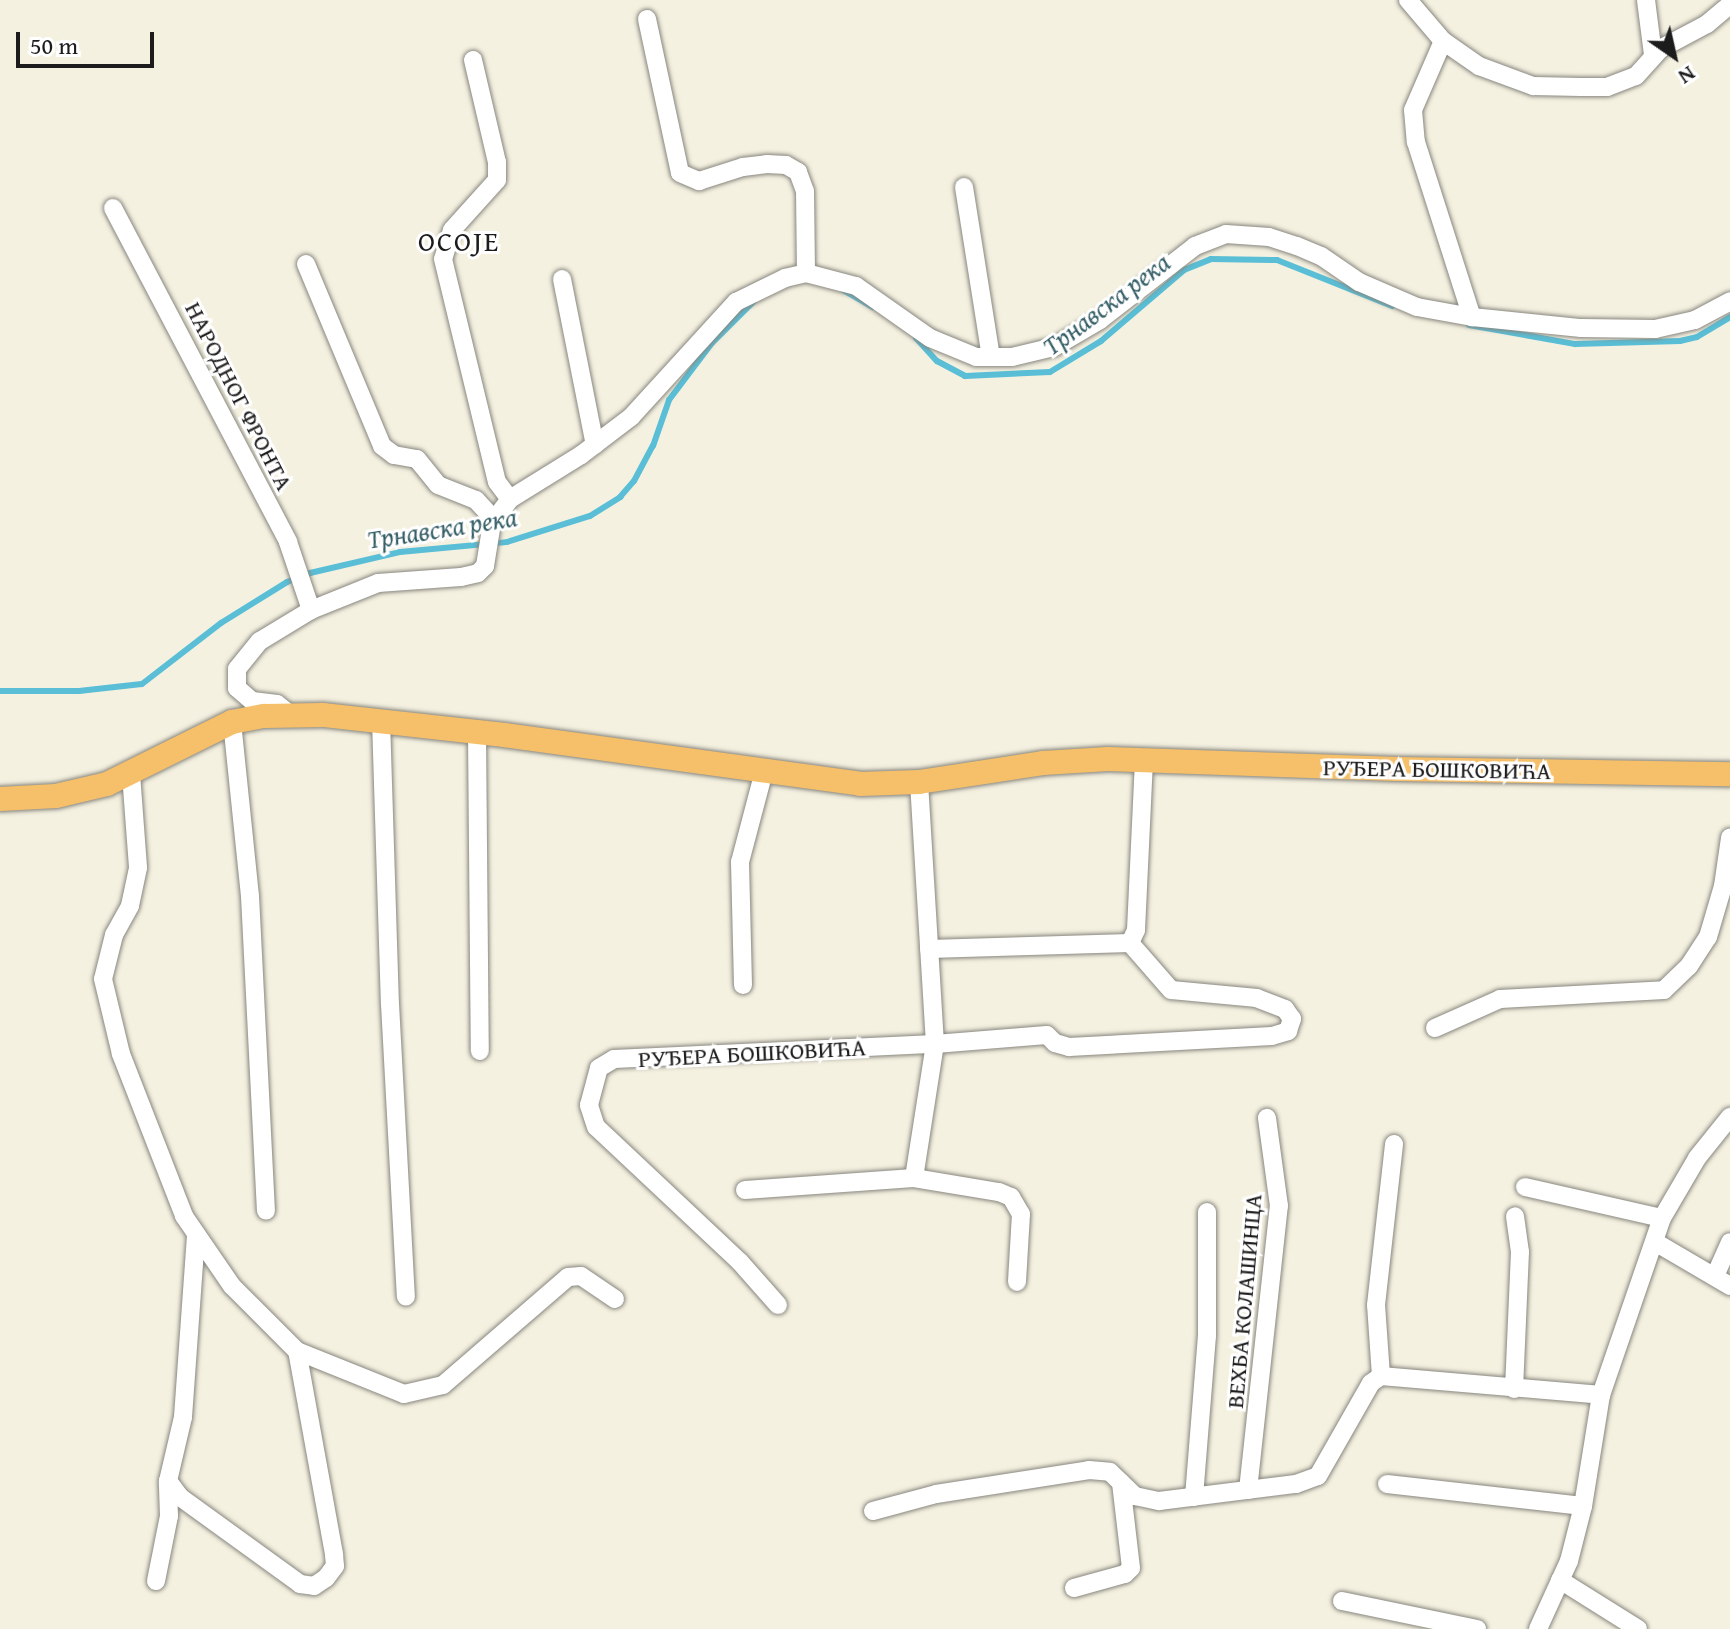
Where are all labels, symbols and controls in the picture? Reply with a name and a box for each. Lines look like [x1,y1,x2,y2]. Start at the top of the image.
scale bar [20,16,158,66]
north arrow [1634,16,1714,96]
text: 50 m [30,28,78,63]
text: N [1672,59,1702,93]
district label: ОСОЈЕ [418,224,500,258]
water label: Трнавска река [1036,246,1176,362]
street label: НАРОДНОГ ФРОНТА [179,297,299,495]
water label: Трнавска река [365,501,519,555]
street label: РУЂЕРА БОШКОВИЋА [1323,753,1551,785]
street label: РУЂЕРА БОШКОВИЋА [637,1033,867,1073]
street label: ВЕХБА КОЛАШИНЦА [1220,1192,1268,1410]

